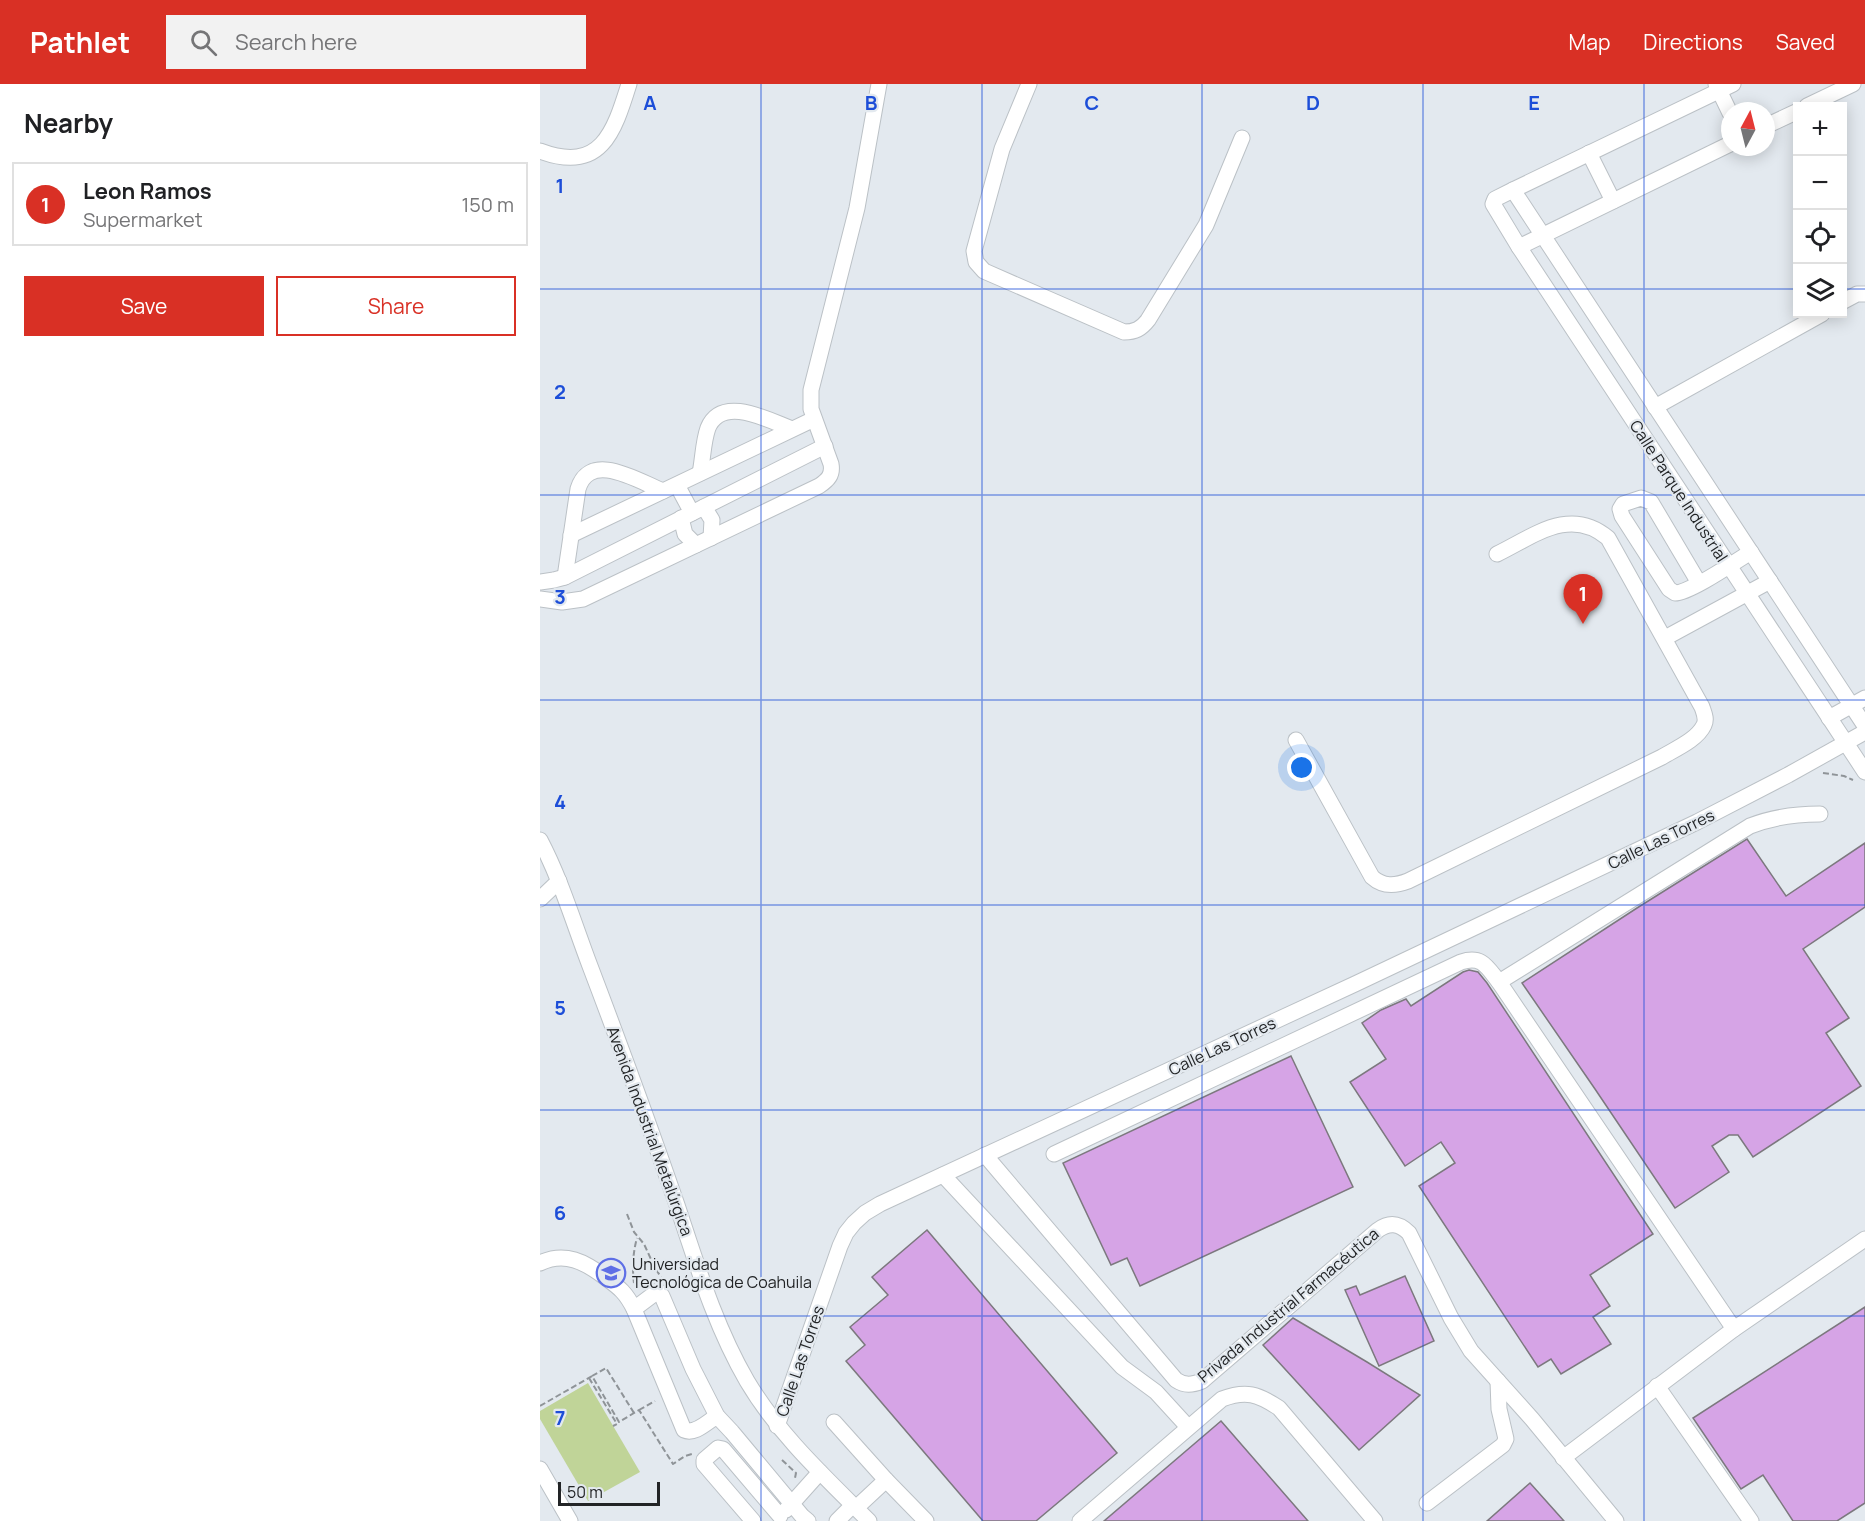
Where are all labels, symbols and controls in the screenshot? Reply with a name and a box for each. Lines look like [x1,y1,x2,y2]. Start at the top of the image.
search box [166,15,586,69]
text: Pathlet [30,23,130,61]
icon: search [187,26,220,59]
text: Search here [235,27,357,57]
text: Map [1569,28,1610,56]
text: Directions [1643,28,1743,56]
text: Saved [1776,28,1835,56]
text: A [643,89,657,116]
text: B [865,89,878,116]
text: C [1085,89,1099,116]
text: D [1306,89,1320,116]
text: E [1528,89,1540,116]
north arrow [1721,102,1775,156]
map controls [1793,102,1847,318]
button: + [1793,102,1847,156]
text: Nearby [24,105,113,141]
button: − [1793,156,1847,210]
text: 1 [556,172,564,199]
text: Leon Ramos [83,176,212,206]
text: 1 [41,191,50,218]
text: 150 m [461,191,514,218]
text: Supermarket [83,206,203,233]
button: locate [1793,210,1847,264]
button: layers [1793,264,1847,318]
button: Save [24,276,264,336]
button: Share [276,276,516,336]
text: 2 [554,378,566,405]
street label: Calle Parque Industrial [1625,416,1733,566]
pin: 1 [1564,574,1602,624]
text: 3 [554,583,566,610]
your location [1287,753,1316,782]
text: 4 [554,788,566,815]
street label: Calle Las Torres [1604,804,1718,874]
text: 5 [554,994,566,1021]
street label: Calle Las Torres [1165,1012,1279,1080]
street label: Avenida Industrial Metalúrgica [602,1023,698,1239]
text: 6 [554,1199,566,1226]
street label: Privada Industrial Farmacéutica [1193,1223,1383,1387]
place label: Universidad Tecnológica de Coahuila [632,1253,812,1293]
school or university icon: Universidad Tecnológica de Coahuila [595,1257,627,1289]
street label: Calle Las Torres [771,1303,829,1419]
text: 7 [555,1404,565,1431]
scale bar [558,1479,660,1506]
text: 50 m [567,1481,603,1503]

